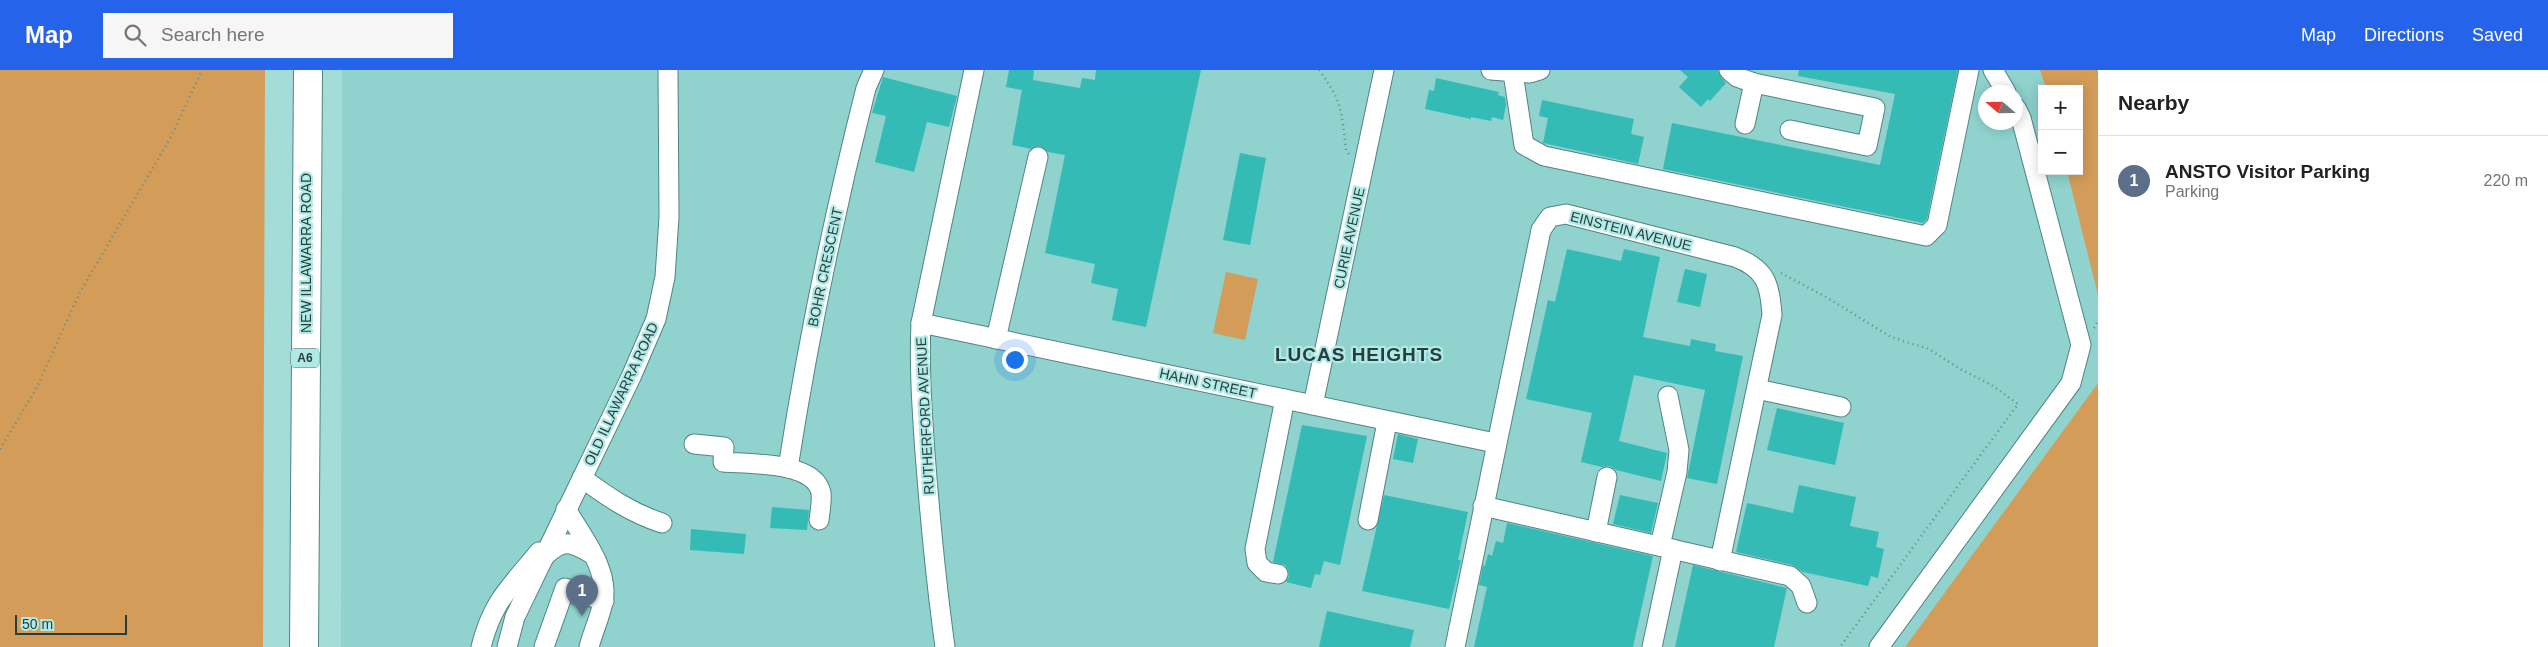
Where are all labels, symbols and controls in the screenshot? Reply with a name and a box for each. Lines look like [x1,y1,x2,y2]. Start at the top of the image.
search box [103,13,453,58]
text: Map [25,21,73,48]
icon: search [121,21,149,49]
text: Search here [161,24,265,45]
text: Map [2301,25,2336,45]
text: Directions [2364,25,2444,45]
text: Saved [2472,25,2523,45]
north arrow [1978,85,2023,130]
map controls [2038,85,2083,175]
button: + [2038,85,2083,130]
text: Nearby [2118,91,2189,114]
button: − [2038,130,2083,175]
text: ANSTO Visitor Parking [2165,161,2370,182]
text: 1 [2130,172,2138,189]
text: 220 m [2484,172,2528,189]
street label: NEW ILLAWARRA ROAD [298,173,314,333]
text: Parking [2165,183,2219,200]
street label: CURIE AVENUE [1330,186,1368,290]
street label: BOHR CRESCENT [805,206,846,328]
street label: EINSTEIN AVENUE [1569,208,1693,254]
street label: OLD ILLAWARRA ROAD [581,320,661,468]
street label: RUTHERFORD AVENUE [913,337,937,495]
district label: LUCAS HEIGHTS [1275,344,1443,365]
your location [1002,347,1028,373]
road number: A6 [291,348,319,368]
street label: HAHN STREET [1158,365,1258,401]
pin: 1 [566,575,598,616]
scale bar [15,612,128,635]
text: 50 m [22,616,53,632]

